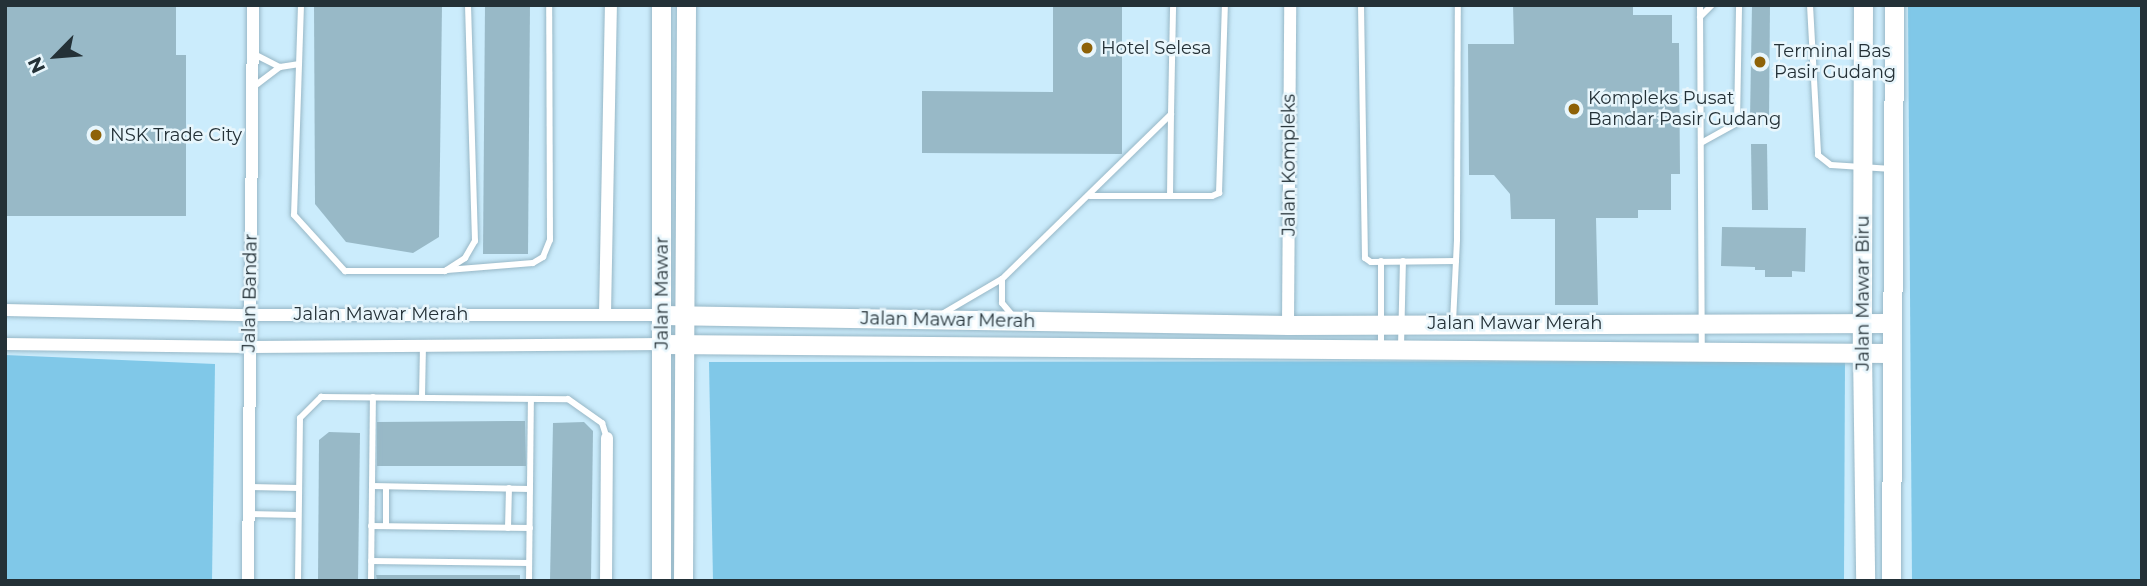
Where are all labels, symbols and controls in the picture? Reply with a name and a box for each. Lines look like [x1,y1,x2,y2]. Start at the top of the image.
north arrow [21,21,91,91]
place label: Hotel Selesa [1101,37,1211,59]
marker: Hotel Selesa [1079,40,1095,56]
place label: Terminal Bas Pasir Gudang [1774,41,1896,84]
text: N [23,53,50,77]
marker: Terminal Bas Pasir Gudang [1752,54,1768,70]
place label: Kompleks Pusat Bandar Pasir Gudang [1588,88,1781,130]
street label: Jalan Kompleks [1278,94,1300,236]
marker: Kompleks Pusat Bandar Pasir Gudang [1566,101,1582,117]
place label: NSK Trade City [110,124,242,146]
marker: NSK Trade City [88,127,104,143]
street label: Jalan Mawar Biru [1852,215,1874,371]
street label: Jalan Bandar [238,234,262,352]
street label: Jalan Mawar [651,237,673,349]
street label: Jalan Mawar Merah [294,303,468,325]
street label: Jalan Mawar Merah [860,308,1036,332]
street label: Jalan Mawar Merah [1428,312,1602,334]

